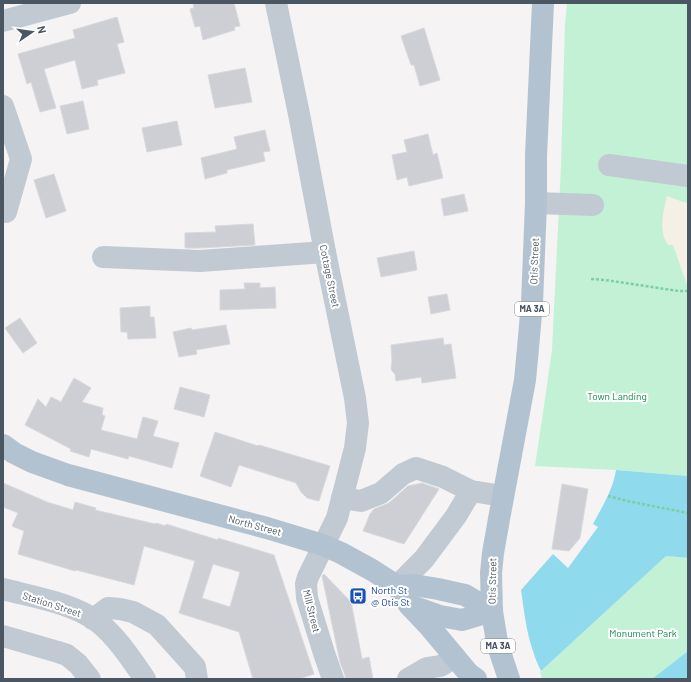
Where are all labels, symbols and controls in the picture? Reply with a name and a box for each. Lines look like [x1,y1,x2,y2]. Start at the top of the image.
north arrow [12,12,52,52]
text: N [35,25,49,35]
street label: Otis Street [527,237,541,284]
street label: Cottage Street [317,244,343,309]
road number: MA 3A [515,302,549,316]
park label: Town Landing [587,390,647,402]
street label: North Street [227,512,283,538]
street label: Otis Street [486,557,498,604]
place label: North St @ Otis St [371,584,410,608]
bus stop icon: North St @ Otis St [348,586,368,606]
street label: Mill Street [301,588,323,634]
street label: Station Street [21,589,83,619]
park label: Monument Park [609,627,677,639]
road number: MA 3A [481,639,515,653]

